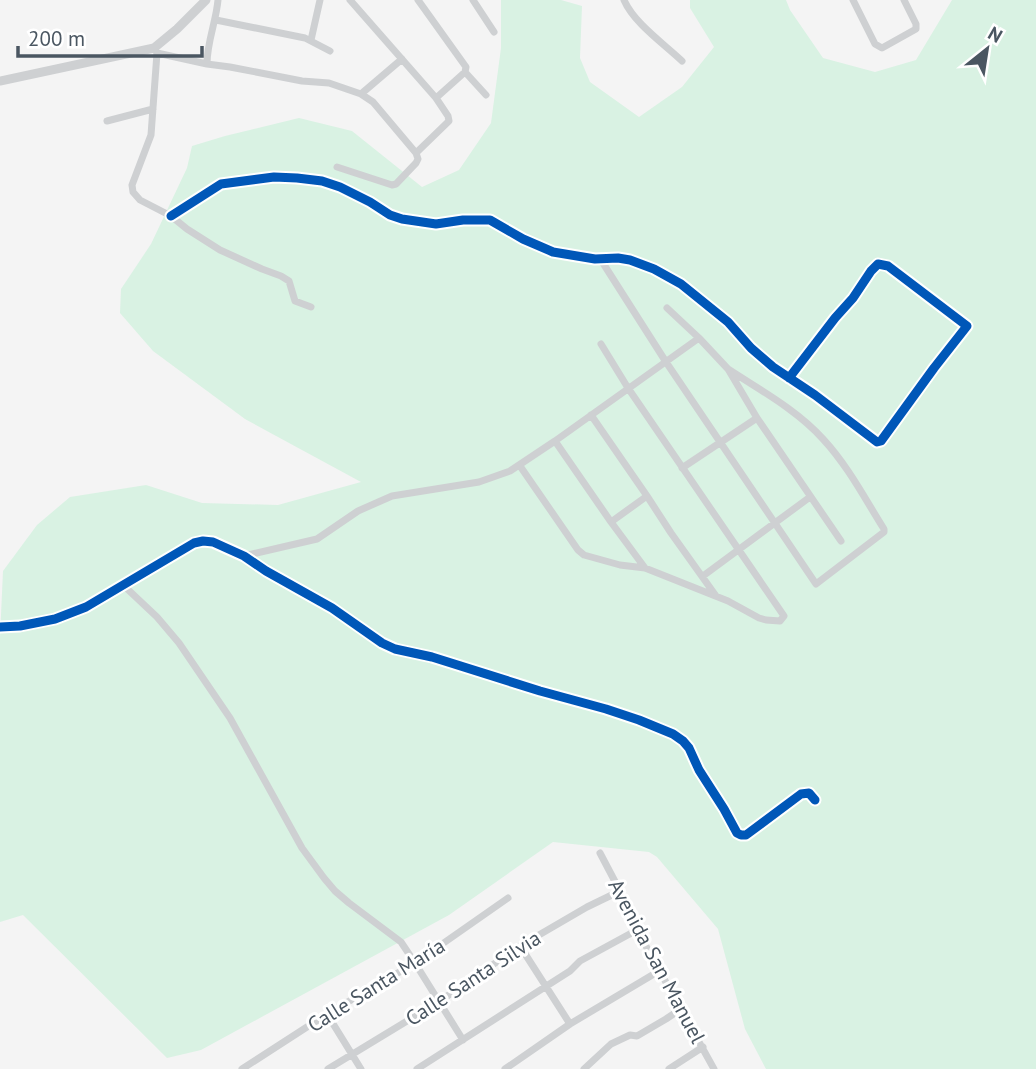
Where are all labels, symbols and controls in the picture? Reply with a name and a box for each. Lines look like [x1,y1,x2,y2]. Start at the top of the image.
scale bar [18,14,201,58]
north arrow [952,14,1022,84]
text: N [984,21,1007,48]
text: 200 m [28,25,85,52]
street label: Avenida San Manuel [602,874,712,1048]
street label: Calle Santa Silvia [400,924,546,1032]
street label: Calle Santa María [302,932,450,1038]

